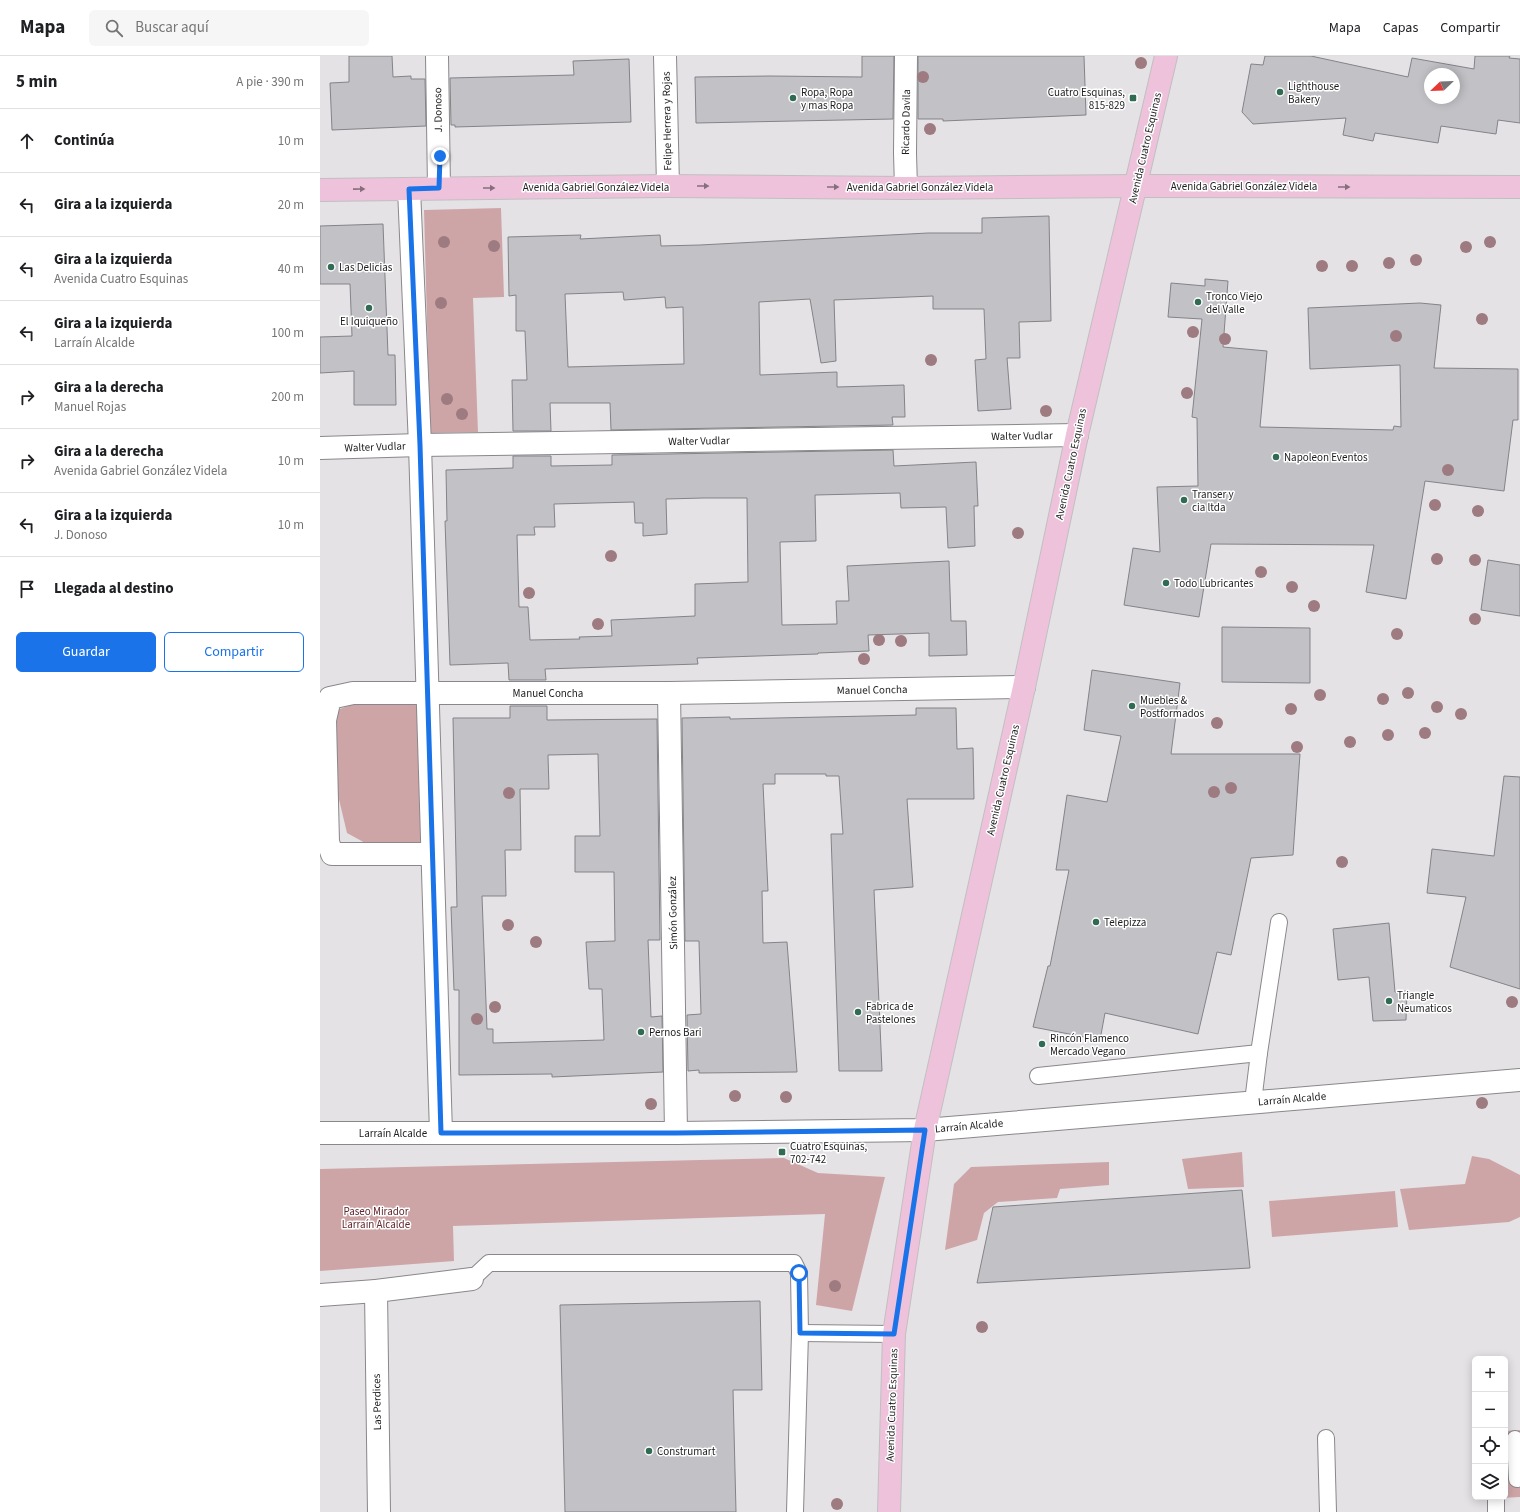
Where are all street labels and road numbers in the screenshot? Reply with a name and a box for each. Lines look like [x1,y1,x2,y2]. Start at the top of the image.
street label: Felipe Herrera y Rojas [659,71,675,171]
street label: J. Donoso [430,87,446,133]
street label: Ricardo Davila [898,89,914,155]
street label: Avenida Cuatro Esquinas [1125,91,1165,205]
street label: Avenida Gabriel González Videla [1171,179,1317,194]
street label: Avenida Gabriel González Videla [523,180,669,195]
street label: Avenida Gabriel González Videla [847,180,993,195]
street label: Avenida Cuatro Esquinas [1052,407,1090,521]
street label: Walter Vudlar [991,428,1053,444]
street label: Walter Vudlar [668,433,730,449]
street label: Walter Vudlar [344,438,406,456]
street label: Manuel Concha [836,682,908,698]
street label: Manuel Concha [513,686,583,701]
street label: Avenida Cuatro Esquinas [983,723,1023,837]
street label: Simón González [665,876,681,950]
street label: Larraín Alcalde [1257,1089,1327,1109]
street label: Larraín Alcalde [934,1116,1004,1136]
street label: Larraín Alcalde [359,1126,428,1141]
street label: Avenida Cuatro Esquinas [883,1348,901,1462]
street label: Las Perdices [369,1373,385,1430]

